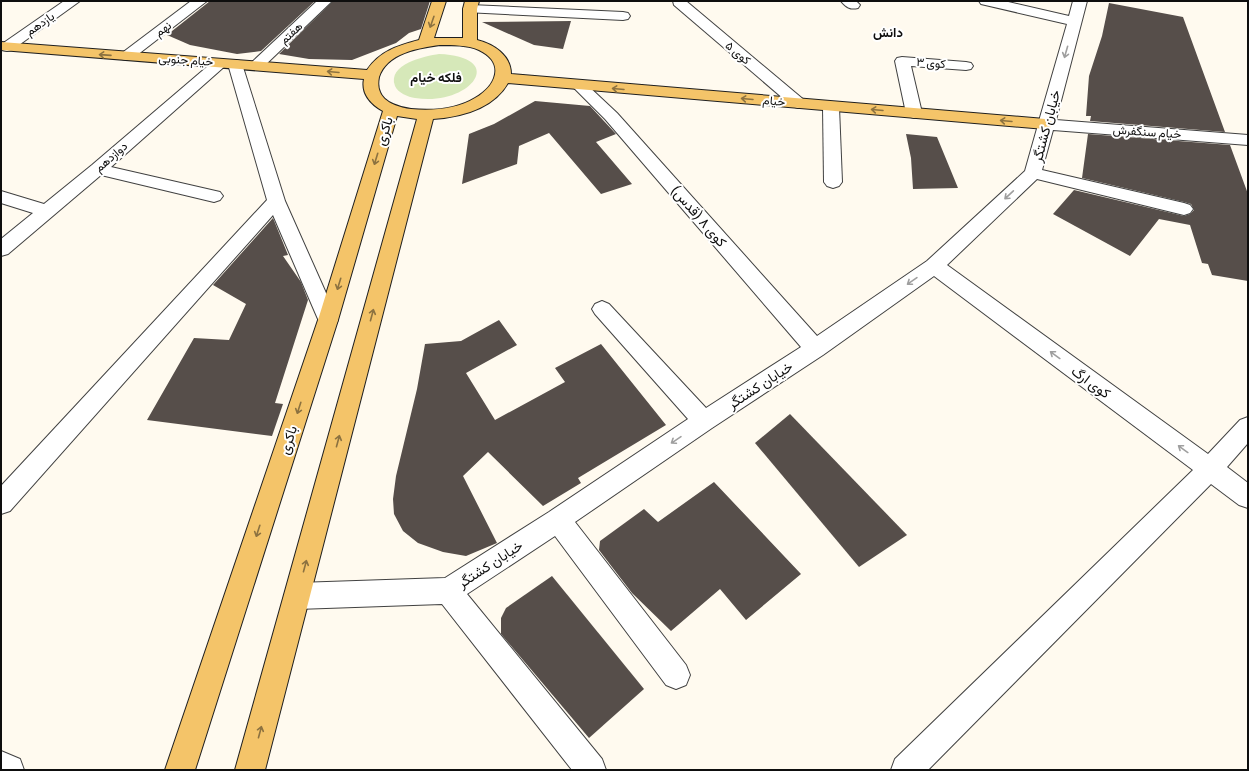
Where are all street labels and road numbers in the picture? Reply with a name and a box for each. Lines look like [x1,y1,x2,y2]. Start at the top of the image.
street label: یازدهم [21,7,58,40]
street label: نهم [150,16,175,41]
street label: هفتم [275,17,306,48]
street label: کوی ۵ [722,36,755,68]
street label: خیام جنوبی [158,48,214,70]
street label: کوی ۳ [916,52,947,72]
street label: خیابان کشتگر [1026,87,1064,165]
street label: خیام [762,90,786,110]
street label: باکری [369,114,397,148]
street label: خیام سنگفرش [1112,120,1182,142]
street label: دوازدهم [90,137,131,176]
street label: کوی ۸ (قدس) [667,180,732,251]
street label: خیابان کشتگر [722,356,796,413]
street label: کوی ارگ [1068,360,1115,402]
street label: باکری [273,423,301,457]
street label: خیابان کشتگر [452,535,526,592]

